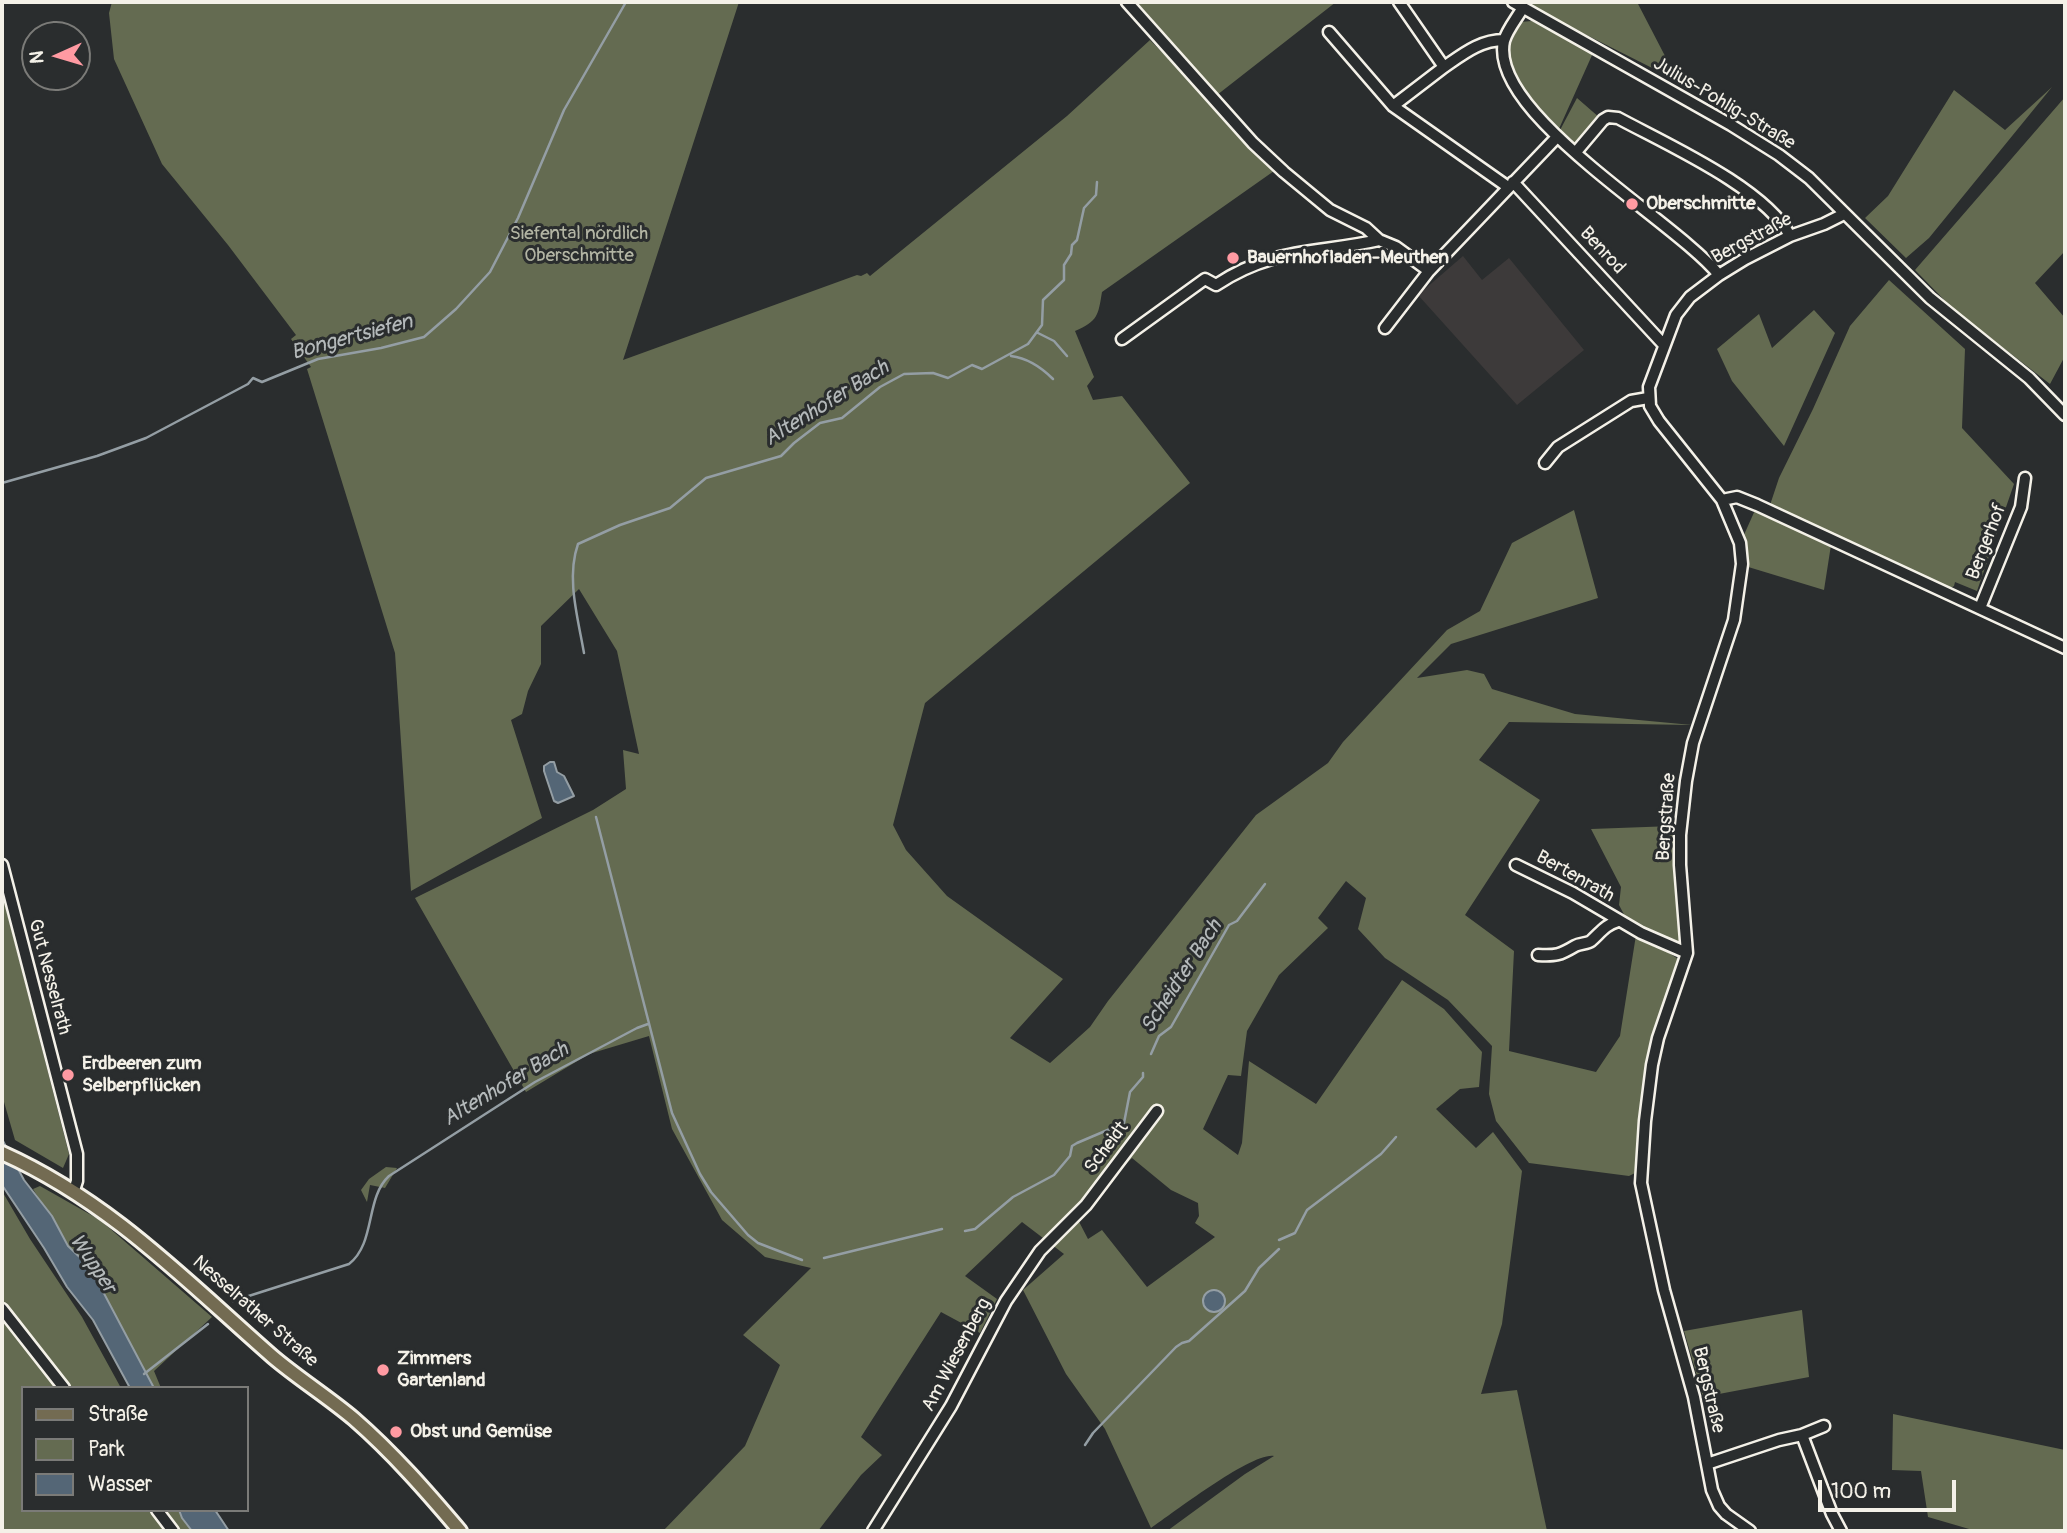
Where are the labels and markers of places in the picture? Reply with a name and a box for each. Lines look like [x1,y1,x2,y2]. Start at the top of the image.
place label: Oberschmitte [1646,193,1756,215]
marker: Oberschmitte [1624,196,1640,212]
place label: Bauernhofladen-Meuthen [1247,247,1449,269]
marker: Bauernhofladen-Meuthen [1225,250,1241,266]
place label: Erdbeeren zum Selberpflücken [82,1053,202,1097]
marker: Erdbeeren zum Selberpflücken [60,1067,76,1083]
place label: Zimmers Gartenland [397,1348,485,1392]
marker: Zimmers Gartenland [375,1362,391,1378]
place label: Obst und Gemüse [410,1421,552,1443]
marker: Obst und Gemüse [388,1424,404,1440]

